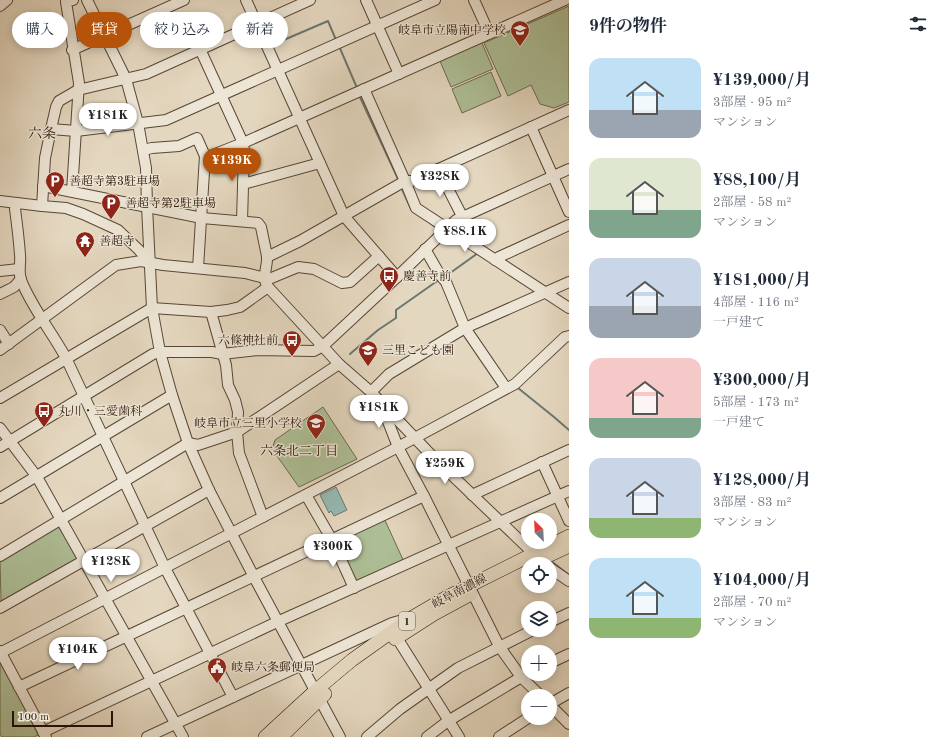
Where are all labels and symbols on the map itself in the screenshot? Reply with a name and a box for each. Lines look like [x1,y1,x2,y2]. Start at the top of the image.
school or university icon: 岐阜市立陽南中学校 [509,19,531,47]
place label: 岐阜市立陽南中学校 [398,23,506,37]
pin: ¥181K [80,103,136,137]
district label: 六条 [28,126,56,141]
pin: ¥139K [204,148,260,182]
pin: ¥328K [412,164,468,198]
parking icon: 善超寺第3駐車場 [44,170,66,198]
place label: 善超寺第3駐車場 [69,174,160,188]
parking icon: 善超寺第2駐車場 [100,192,122,220]
place label: 善超寺第2駐車場 [125,196,216,210]
pin: ¥88.1K [432,219,498,253]
temple icon: 善超寺 [74,230,96,258]
place label: 善超寺 [99,234,135,248]
bus stop icon: 慶善寺前 [378,265,400,293]
place label: 慶善寺前 [403,269,451,283]
bus stop icon: 六條神社前 [281,329,303,357]
place label: 六條神社前 [218,333,278,347]
school or university icon: 三里こども園 [357,339,379,367]
place label: 三里こども園 [382,344,454,357]
pin: ¥181K [351,395,407,429]
bus stop icon: 丸川・三愛歯科 [33,400,55,428]
place label: 丸川・三愛歯科 [58,404,142,418]
school or university icon: 岐阜市立三里小学校 [305,412,327,440]
place label: 岐阜市立三里小学校 [194,416,302,430]
district label: 六条北二丁目 [260,444,338,458]
pin: ¥259K [417,451,473,485]
north arrow [521,513,557,549]
pin: ¥300K [305,534,361,568]
pin: ¥128K [83,549,139,583]
street label: 岐阜南濃線 [429,571,489,611]
road number: 1 [399,612,415,630]
pin: ¥104K [50,637,106,671]
public building icon: 岐阜六条郵便局 [206,656,228,684]
place label: 岐阜六条郵便局 [231,660,315,674]
scale bar [12,709,113,728]

